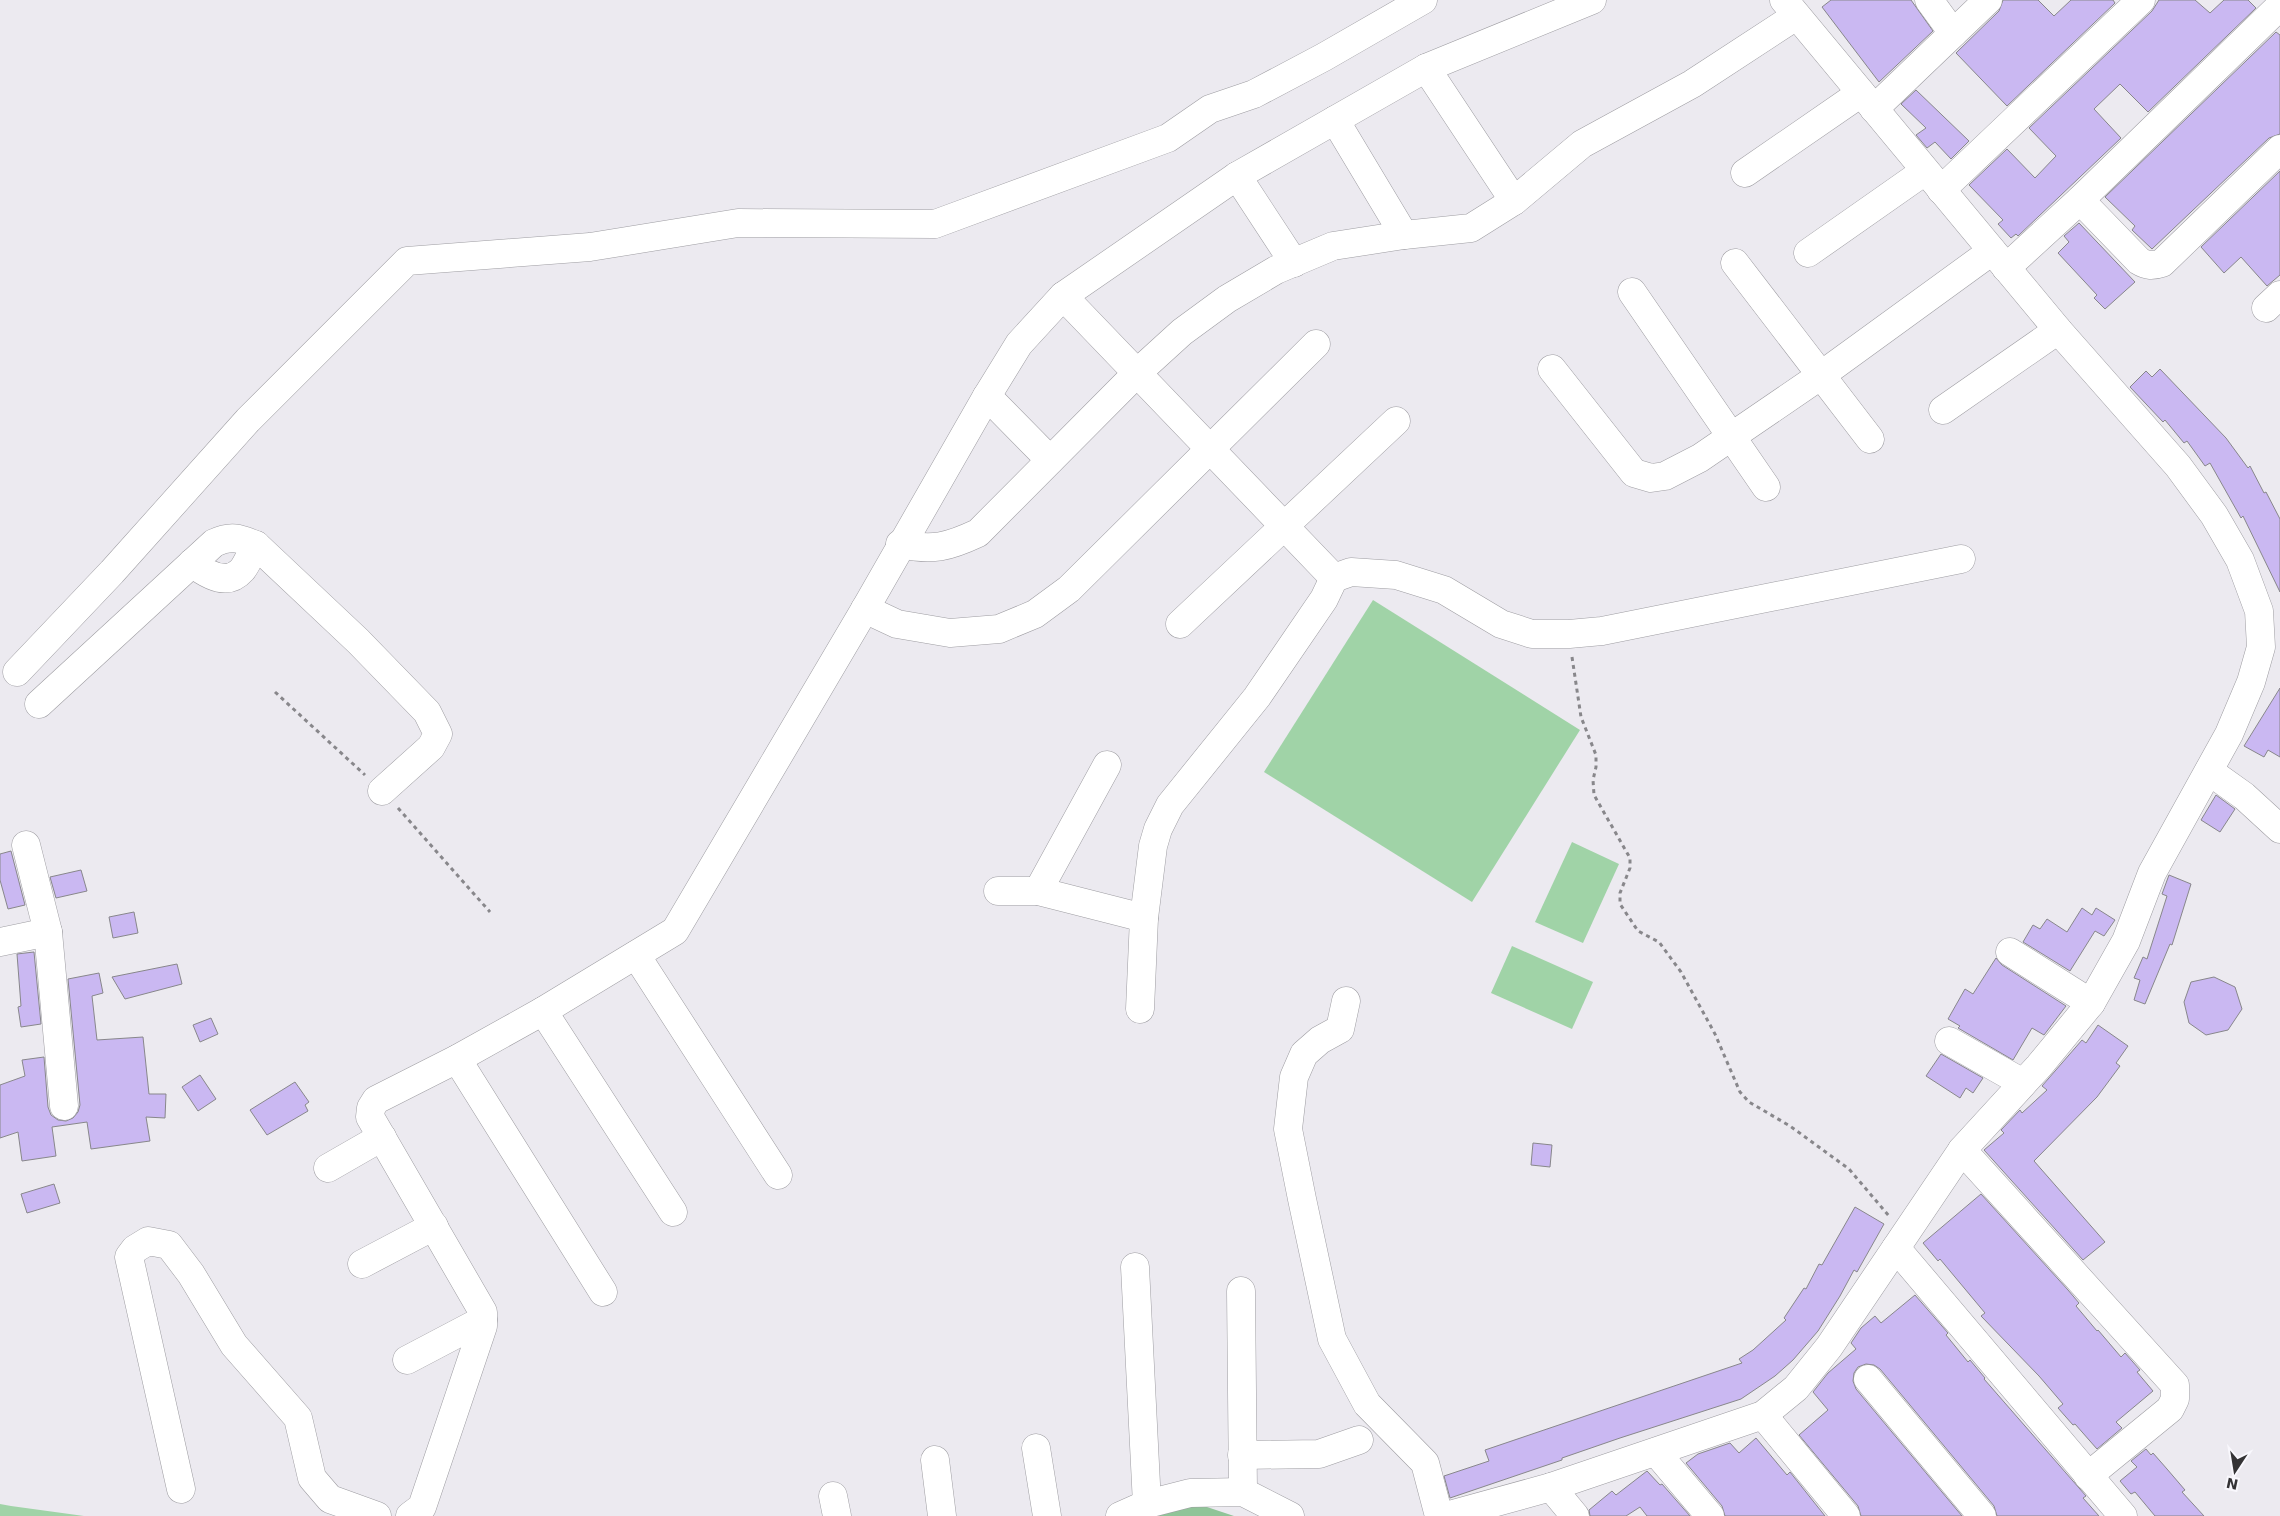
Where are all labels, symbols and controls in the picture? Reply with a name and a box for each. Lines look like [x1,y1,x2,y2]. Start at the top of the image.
north arrow [2210,1446,2260,1496]
text: N [2225,1475,2240,1493]

